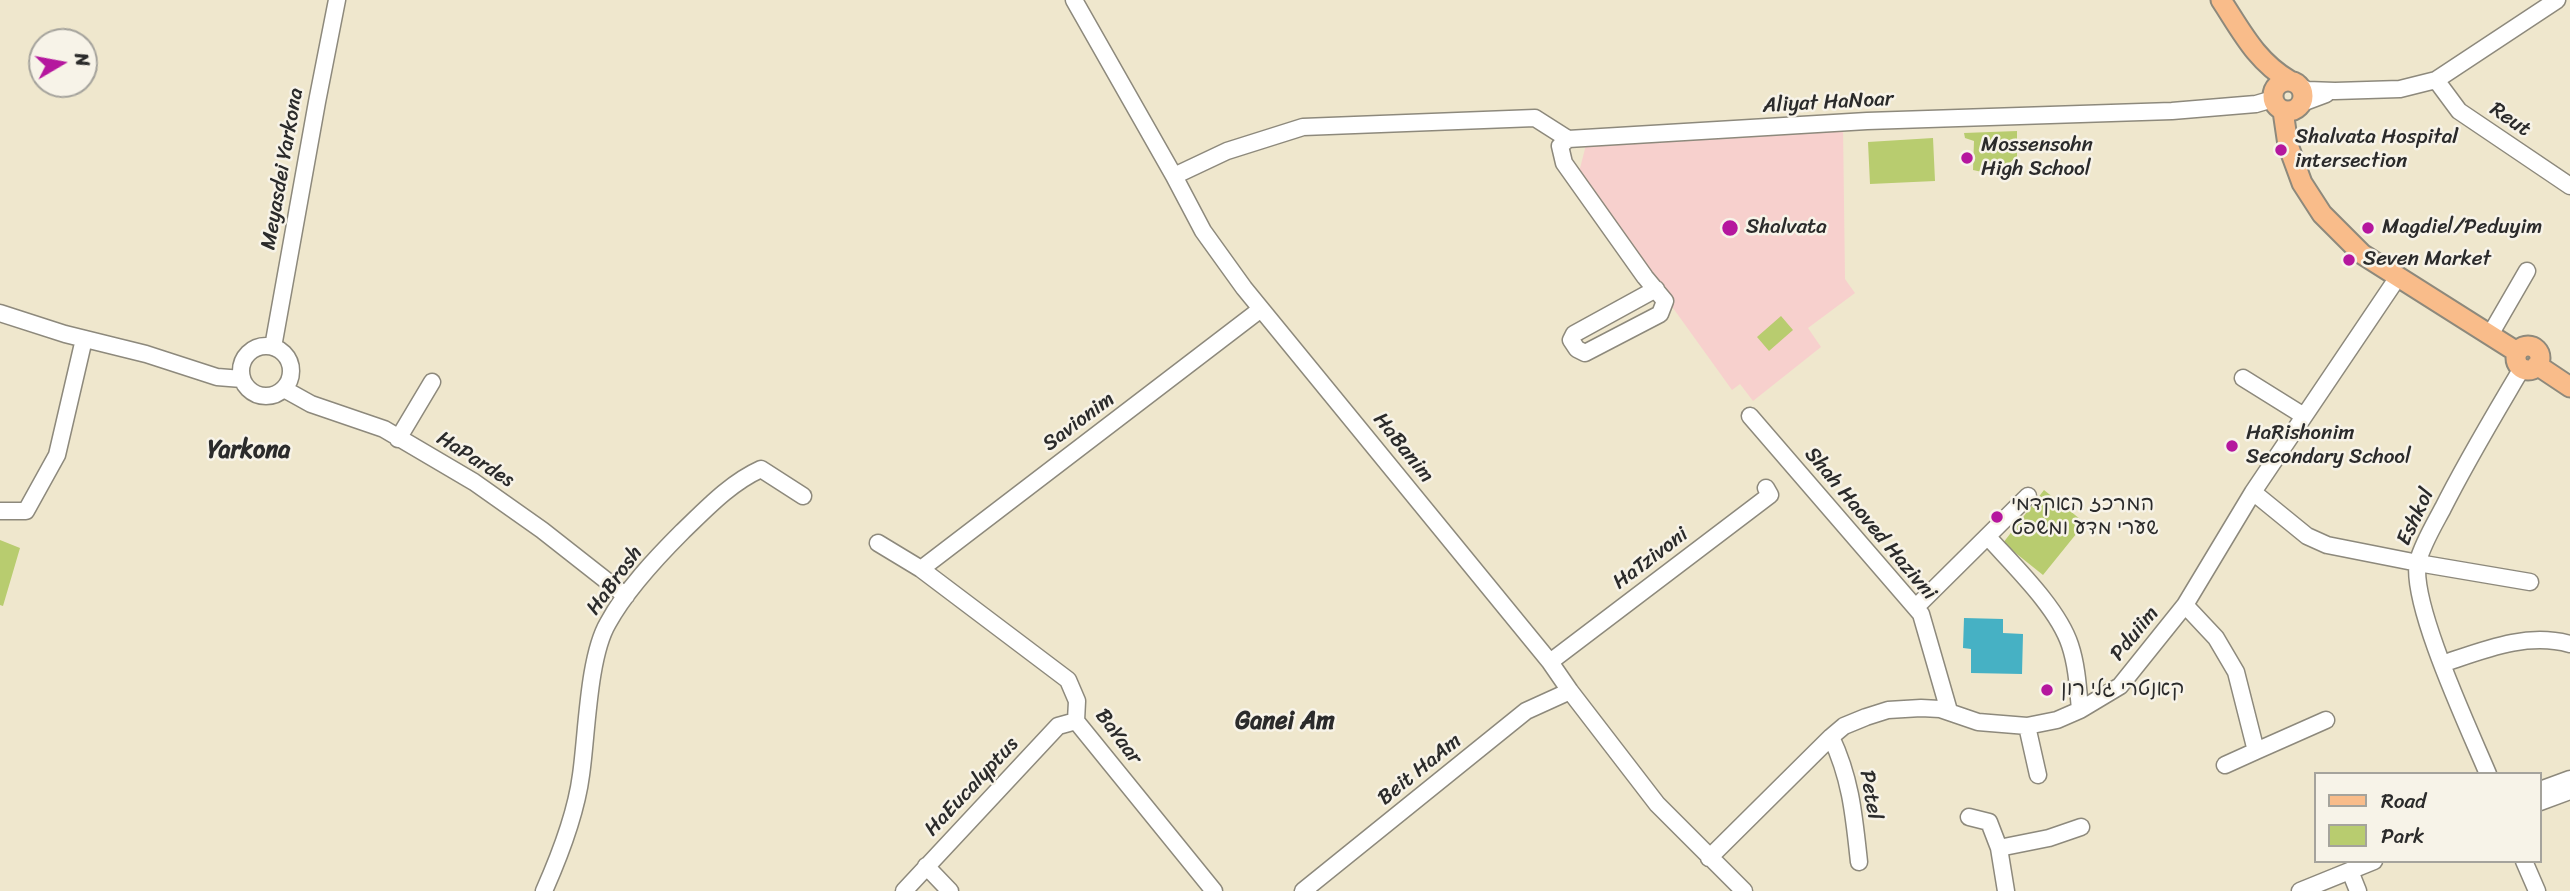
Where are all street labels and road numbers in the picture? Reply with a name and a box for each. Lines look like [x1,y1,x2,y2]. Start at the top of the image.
street label: Meyasdei Yarkona [256,86,310,252]
street label: Aliyat HaNoar [1762,87,1894,119]
street label: Reut [2485,97,2535,143]
street label: Savionim [1038,387,1120,457]
street label: HaBanim [1367,408,1439,488]
street label: HaPardes [432,426,518,494]
street label: Shah Haoved Hazivni [1799,442,1941,606]
street label: Eshkol [2392,484,2440,550]
street label: HaTzivoni [1608,523,1694,595]
street label: HaBrosh [582,542,648,620]
street label: Pduiim [2105,602,2165,666]
street label: BaYaar [1089,704,1147,770]
street label: Beit HaAm [1373,729,1467,811]
street label: HaEucalyptus [920,732,1024,842]
street label: Petel [1853,768,1887,822]

